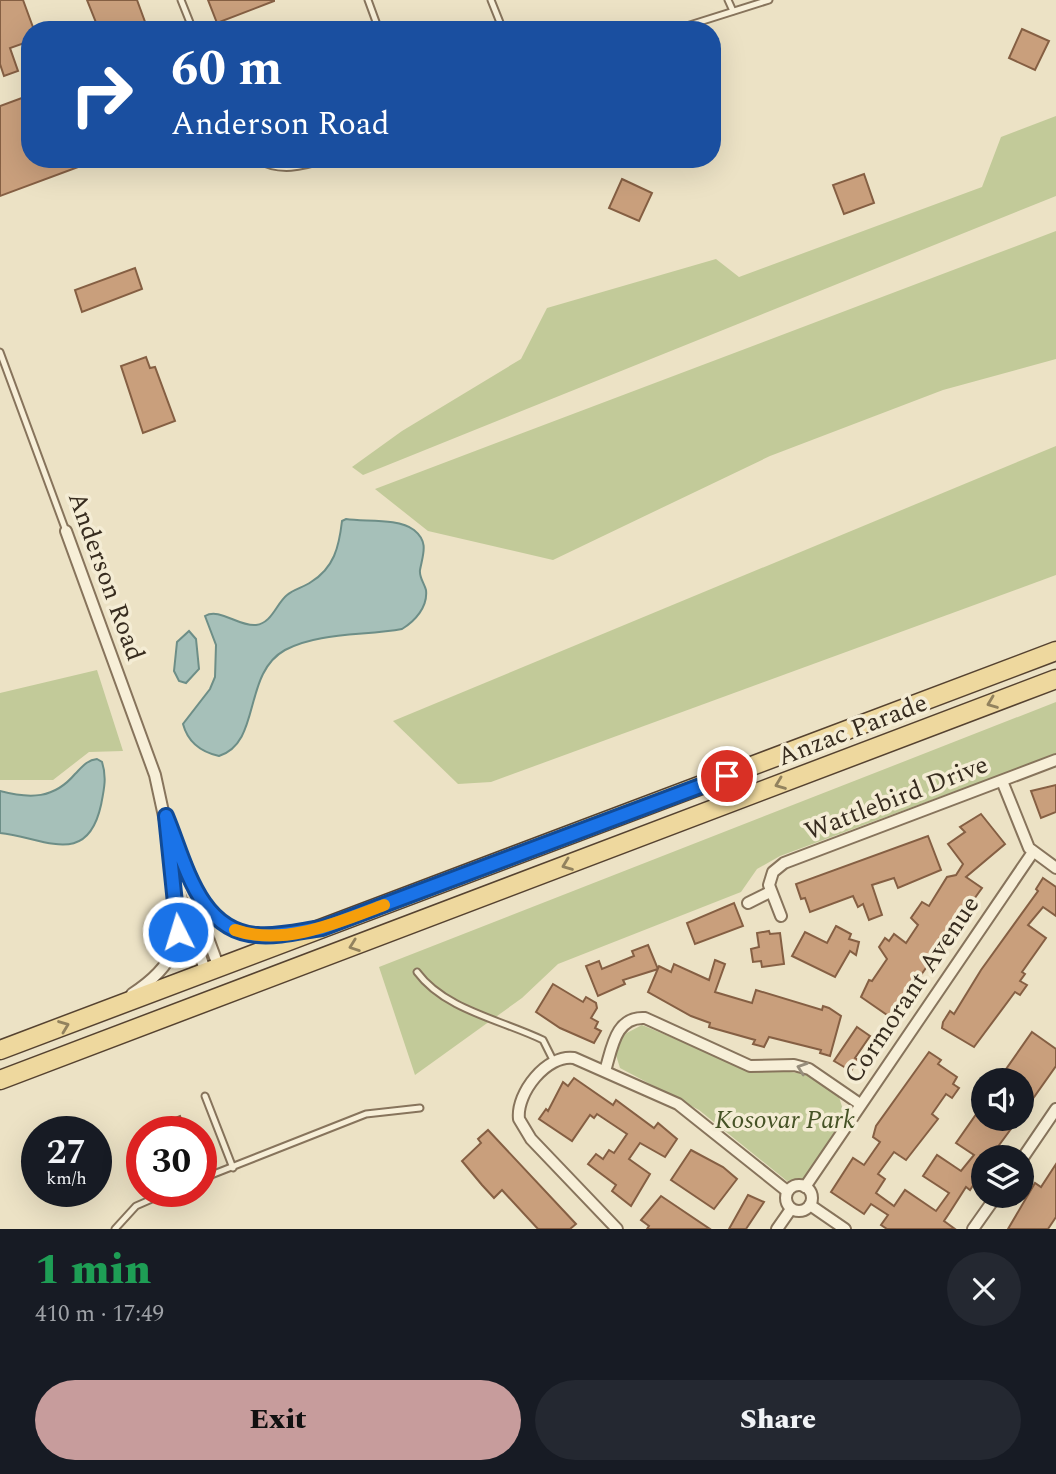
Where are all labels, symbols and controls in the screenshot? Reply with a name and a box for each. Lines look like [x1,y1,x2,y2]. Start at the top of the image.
text: 60 m [171,32,282,107]
icon: right [56,49,147,140]
text: Anderson Road [171,100,390,149]
street label: Anderson Road [57,486,155,667]
street label: Anzac Parade [771,683,933,777]
one-way arrow [987,695,999,709]
street label: Wattlebird Drive [799,744,994,851]
pin [697,746,757,806]
icon: arrive [708,757,746,795]
one-way arrow [774,776,786,790]
one-way arrow [562,857,574,871]
street label: Cormorant Avenue [834,887,990,1092]
position arrow [141,895,215,969]
one-way arrow [349,938,361,952]
one-way arrow [57,1020,69,1034]
one-way arrow [797,1062,809,1076]
map controls [971,1068,1034,1208]
button: sound [971,1068,1034,1131]
park label: Kosovar Park [715,1100,855,1140]
speed limit sign: 30 [126,1116,217,1207]
text: 27 [47,1126,86,1179]
button: layers [971,1145,1034,1208]
text: km/h [46,1165,87,1192]
text: 1 min [35,1239,151,1302]
button: close [947,1252,1021,1326]
text: 410 m · 17:49 [35,1297,164,1332]
button: Exit [35,1380,521,1460]
button: Share [535,1380,1021,1460]

